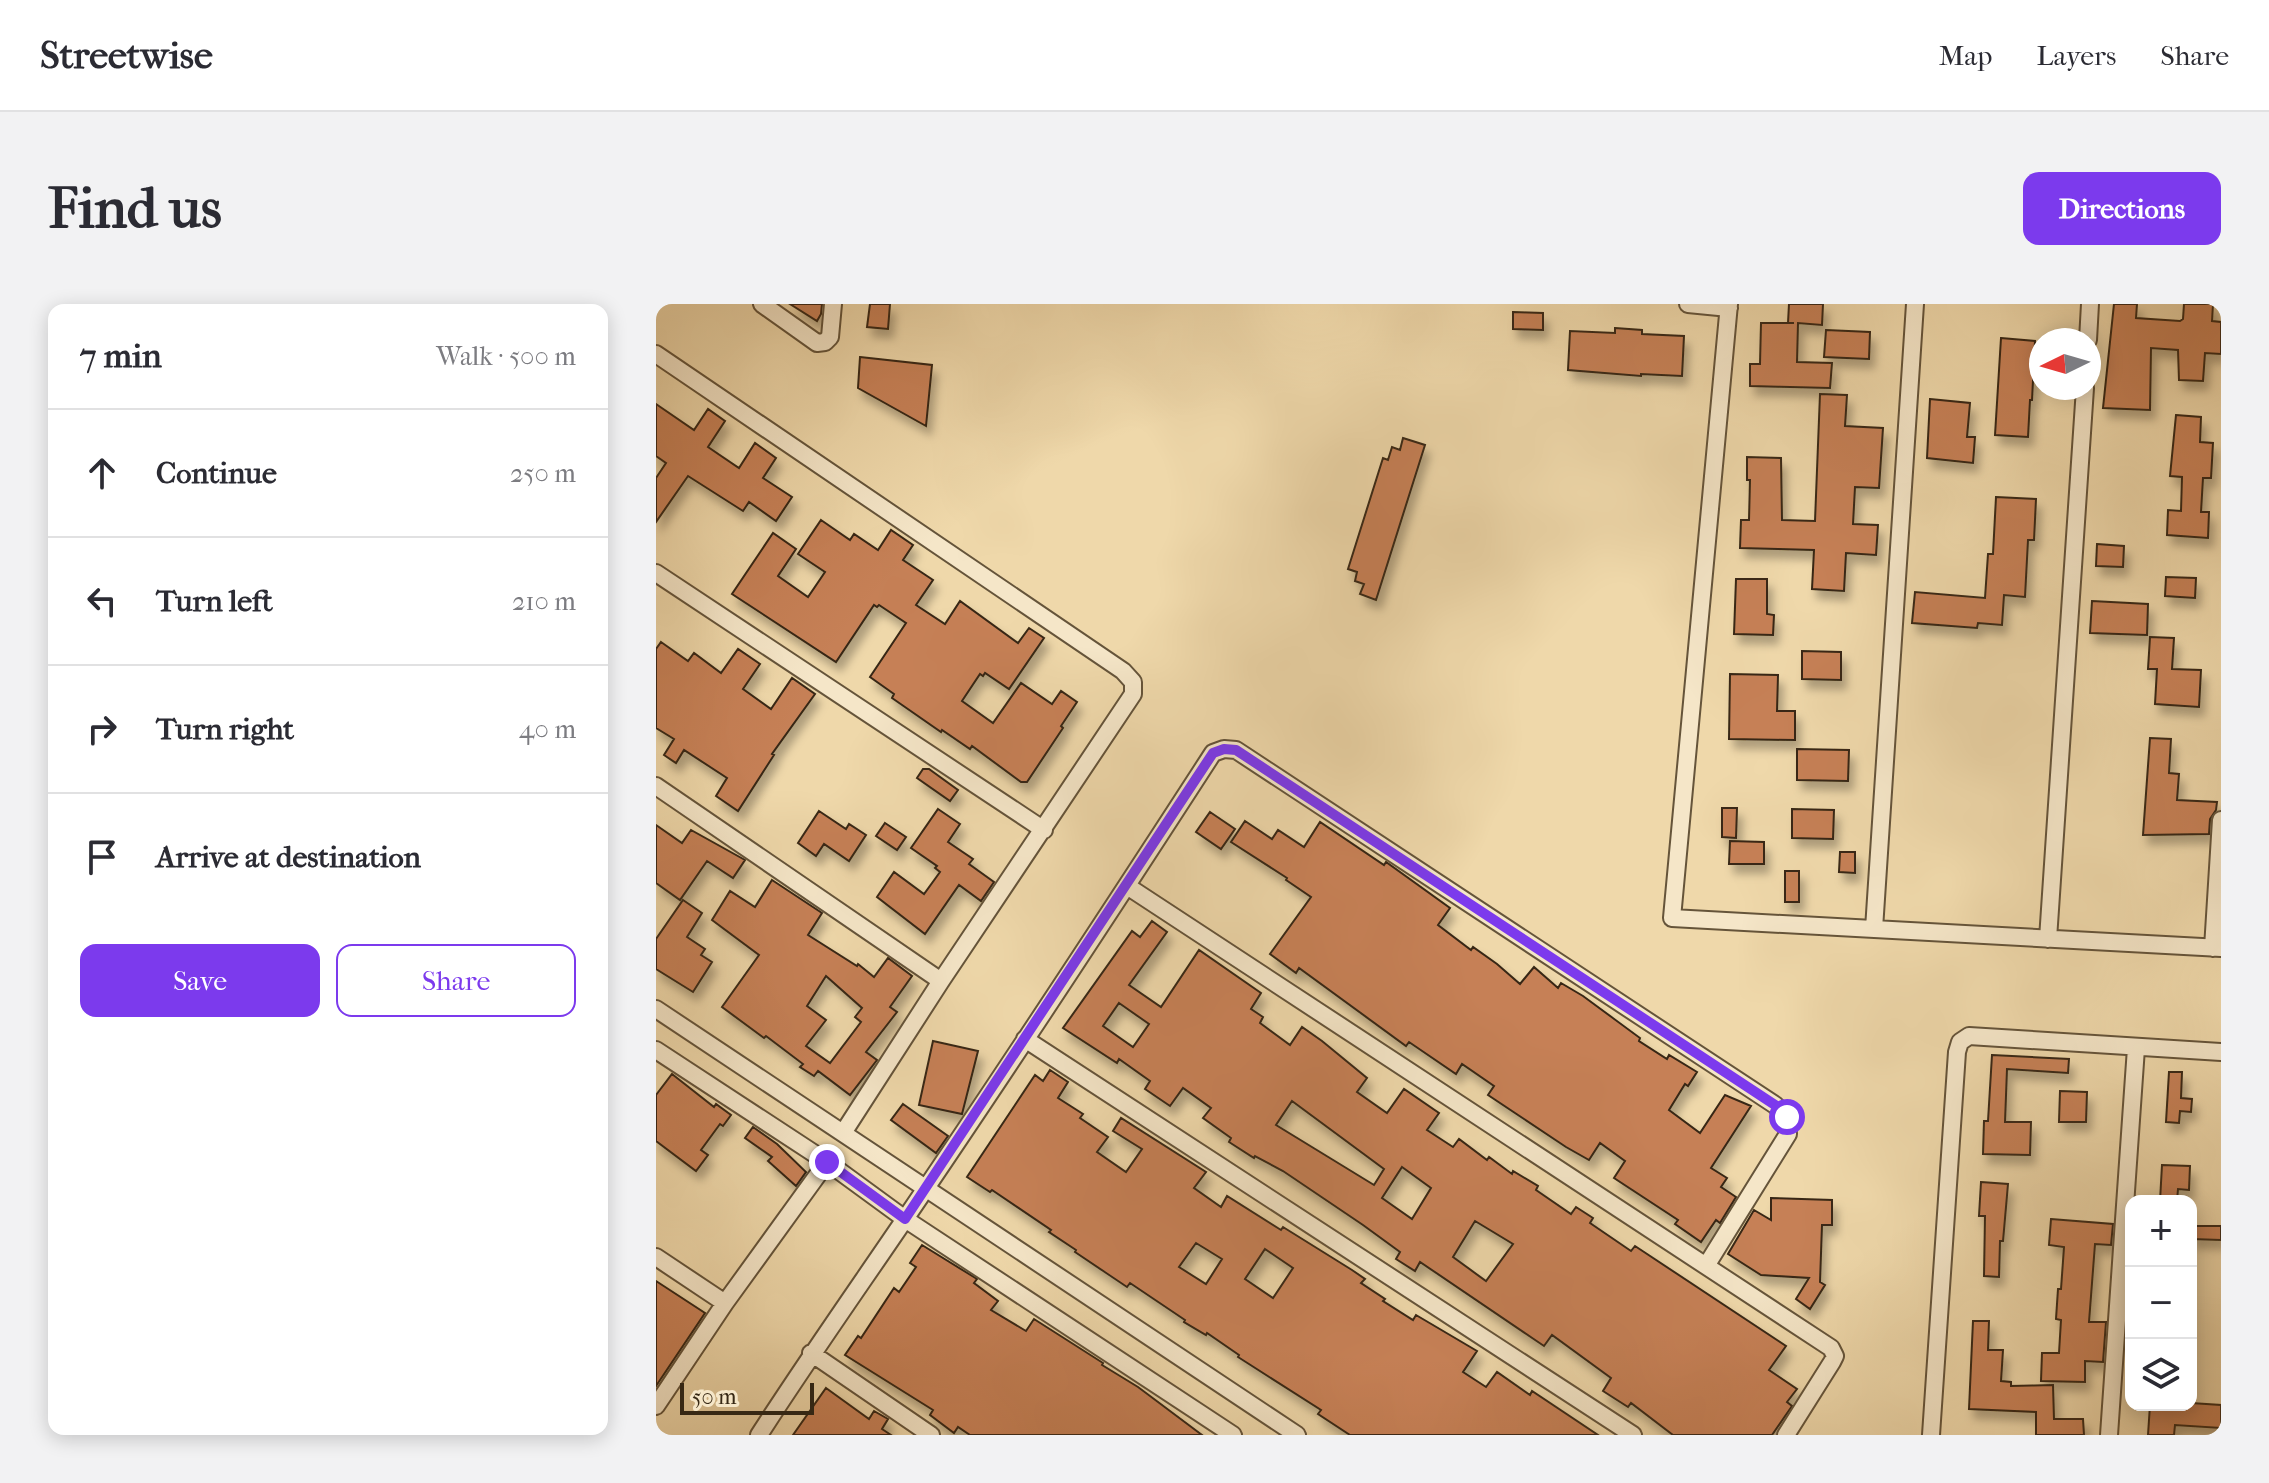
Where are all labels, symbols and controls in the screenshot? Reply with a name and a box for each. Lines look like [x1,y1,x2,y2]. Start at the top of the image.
text: Streetwise [40,33,213,78]
text: Map [1939,39,1992,72]
text: Layers [2036,39,2116,72]
text: Share [2160,39,2229,72]
button: Directions [2023,172,2221,245]
text: Find us [48,176,222,241]
north arrow [2029,328,2101,400]
text: 7 min [80,336,162,376]
text: Walk · 500 m [436,341,576,372]
icon: ahead [80,451,124,495]
text: Continue [156,456,277,491]
text: 250 m [510,458,576,489]
icon: left [80,579,124,623]
text: Turn left [156,584,273,619]
text: 210 m [512,586,576,617]
icon: right [80,707,124,751]
text: Turn right [156,712,294,747]
text: 40 m [519,714,576,745]
icon: arrive [80,835,124,879]
text: Arrive at destination [156,840,421,875]
button: Save [80,944,320,1017]
button: Share [336,944,576,1017]
route start [1769,1099,1805,1135]
route end [809,1144,845,1180]
map controls [2125,1195,2197,1411]
button: + [2125,1195,2197,1267]
button: − [2125,1267,2197,1339]
button: layers [2125,1339,2197,1411]
scale bar [680,1379,814,1415]
text: 50 m [692,1384,737,1410]

